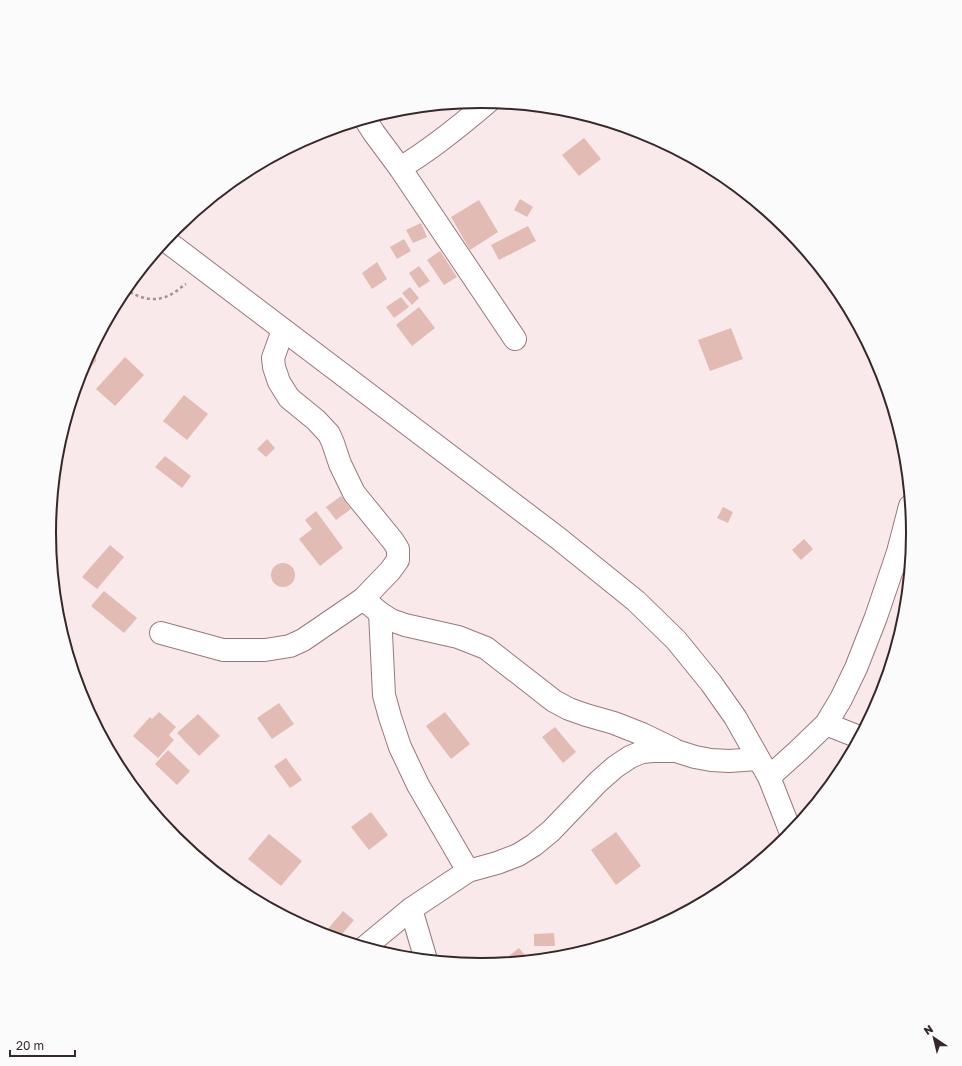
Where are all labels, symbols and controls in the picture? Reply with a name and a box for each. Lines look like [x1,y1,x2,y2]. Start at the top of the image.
north arrow [914,1018,954,1058]
text: N [921,1022,935,1037]
scale bar [10,1032,75,1058]
text: 20 m [16,1038,44,1053]

